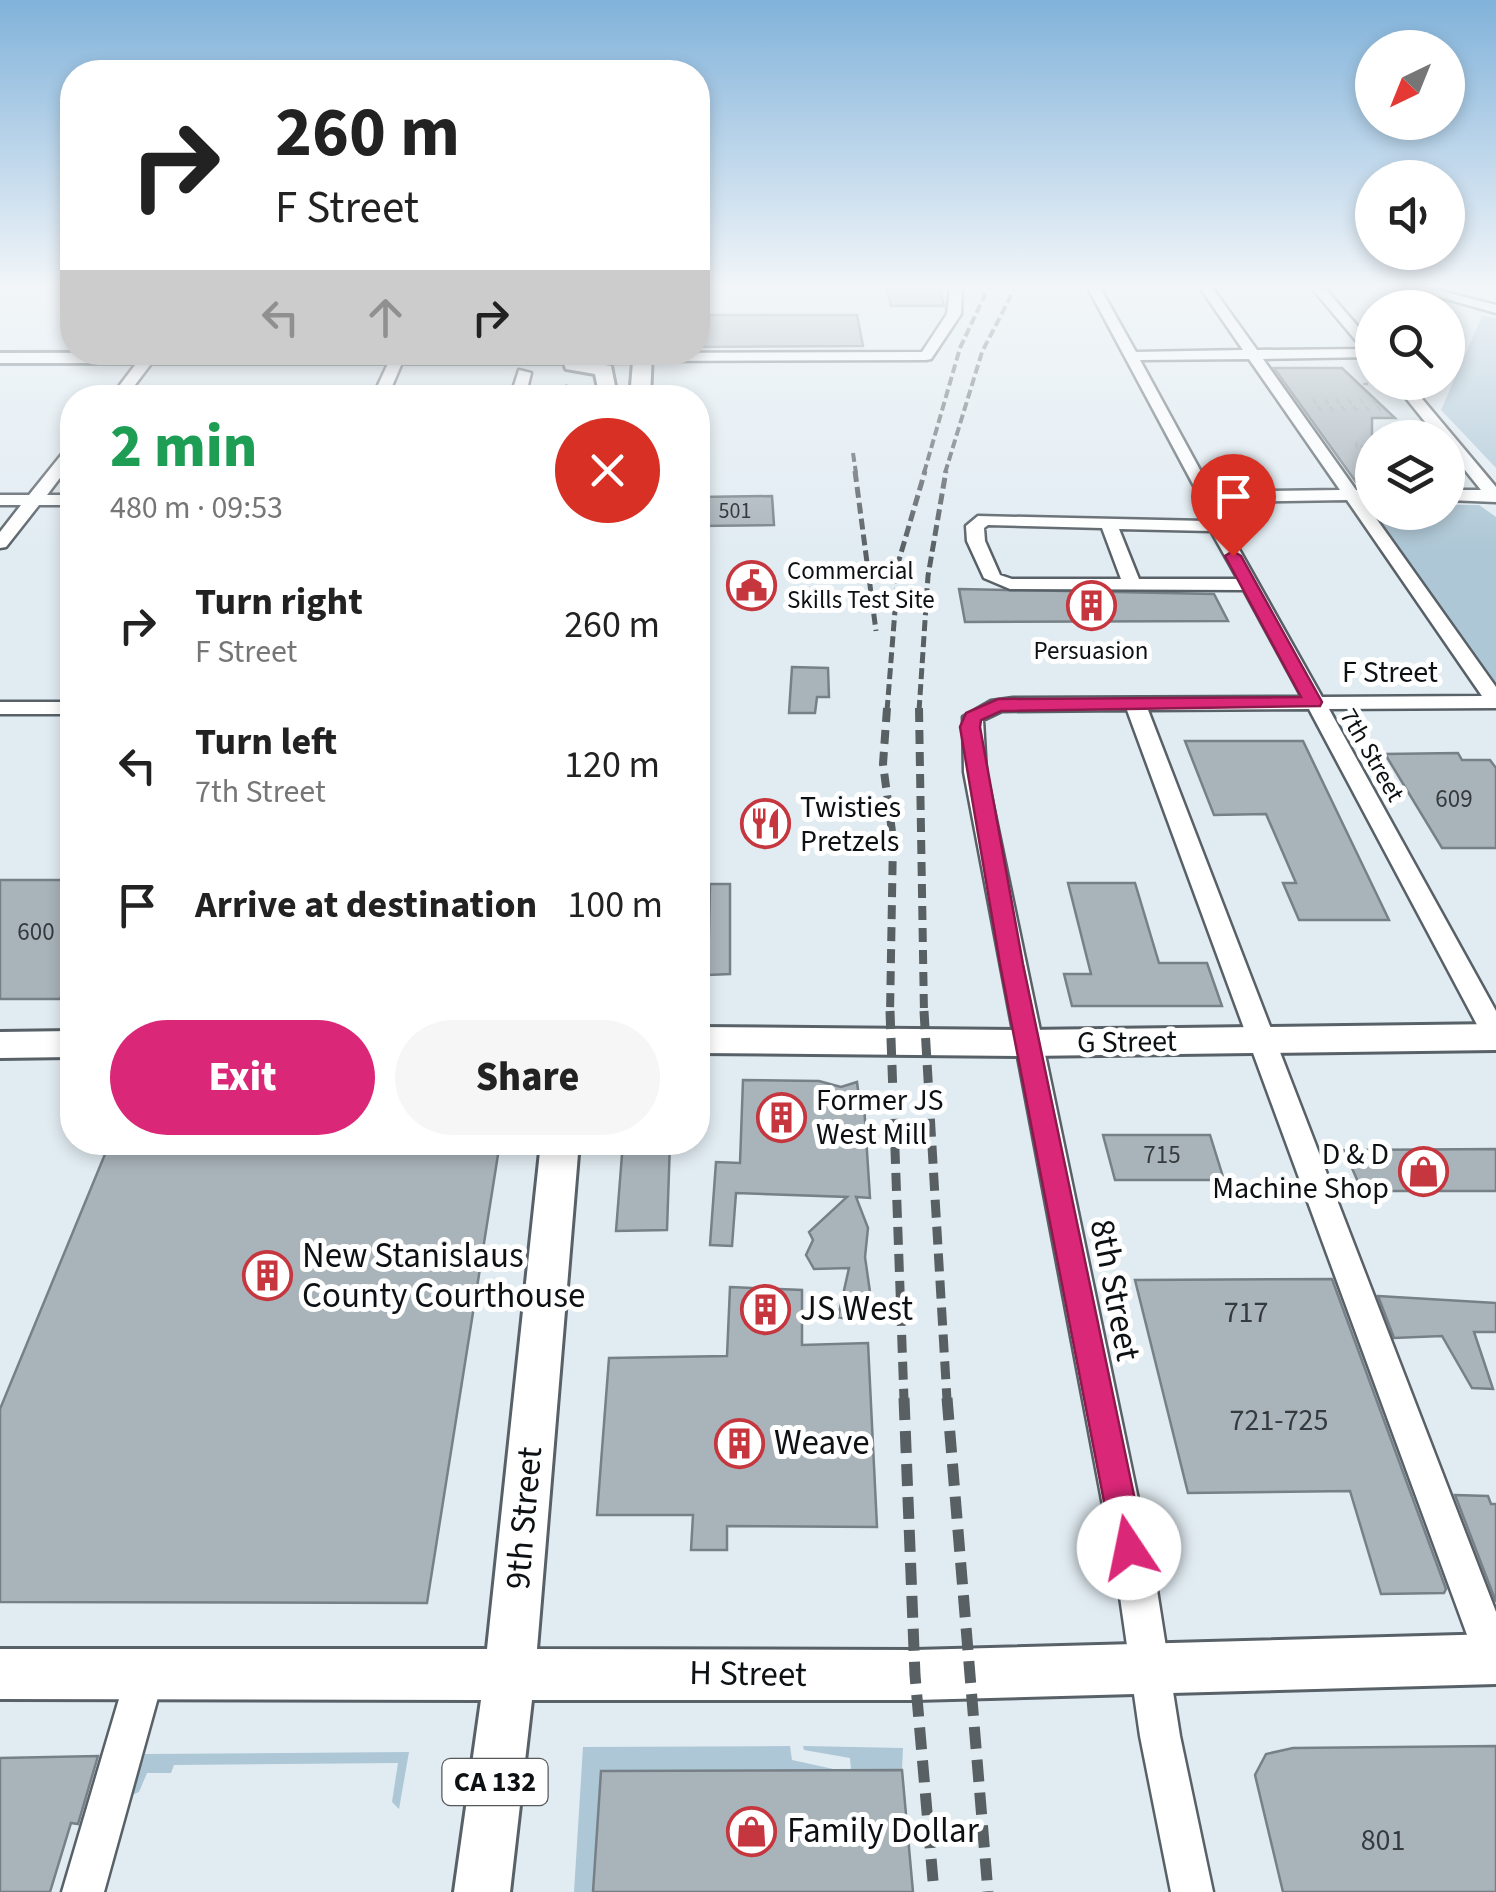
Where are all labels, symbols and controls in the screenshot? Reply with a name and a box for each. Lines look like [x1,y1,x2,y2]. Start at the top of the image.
north arrow [1355,30,1465,140]
map controls [1355,30,1465,530]
text: 260 m [275,83,460,183]
icon: right [110,100,240,230]
button: sound [1355,160,1465,270]
text: F Street [275,176,419,240]
icon: left [253,290,308,345]
icon: ahead [358,290,413,345]
icon: right [463,290,518,345]
button: search [1355,290,1465,400]
text: 2 min [110,405,257,490]
button: close [555,418,660,523]
button: layers [1355,420,1465,530]
pin [1191,454,1276,557]
icon: arrive [1206,469,1261,524]
text: 480 m · 09:53 [110,485,283,531]
house number: 501 [719,495,751,527]
place label: Commercial Skills Test Site [787,553,935,618]
public building icon: Commercial Skills Test Site [726,559,778,611]
text: Turn right [195,575,363,629]
building icon: Persuasion [1065,579,1117,631]
icon: right [110,598,165,653]
text: 260 m [564,598,660,652]
text: F Street [195,629,297,675]
place label: Persuasion [1033,633,1149,669]
street label: F Street [1342,651,1438,694]
street label: 7th Street [1331,702,1413,809]
text: Turn left [195,715,337,769]
icon: left [110,738,165,793]
text: 120 m [564,738,660,792]
text: 7th Street [195,769,326,815]
house number: 609 [1435,781,1473,817]
place label: Twisties Pretzels [800,786,901,863]
restaurant icon: Twisties Pretzels [739,798,791,850]
icon: arrive [110,878,165,933]
text: Arrive at destination [195,878,537,932]
text: 100 m [567,878,663,932]
house number: 600 [17,914,55,950]
button: Exit [110,1020,375,1135]
button: Share [395,1020,660,1135]
street label: G Street [1077,1020,1177,1064]
place label: Former JS West Mill [816,1079,944,1156]
building icon: Former JS West Mill [755,1091,807,1143]
place label: D & D Machine Shop [1212,1133,1389,1210]
house number: 715 [1143,1137,1181,1173]
shop icon: D & D Machine Shop [1398,1145,1450,1197]
street label: 8th Street [1077,1215,1153,1365]
place label: New Stanislaus County Courthouse [302,1231,585,1321]
building icon: New Stanislaus County Courthouse [241,1250,293,1302]
building icon: JS West [739,1283,791,1335]
place label: JS West [800,1284,913,1334]
house number: 717 [1224,1291,1268,1334]
house number: 721-725 [1230,1399,1328,1442]
building icon: Weave [713,1417,765,1469]
place label: Weave [774,1418,870,1468]
street label: 9th Street [493,1444,555,1591]
position arrow [1077,1496,1181,1600]
street label: H Street [689,1648,807,1700]
road number: CA 132 [442,1759,548,1805]
shop icon: Family Dollar [726,1805,778,1857]
place label: Family Dollar [787,1806,980,1856]
house number: 801 [1361,1819,1405,1862]

